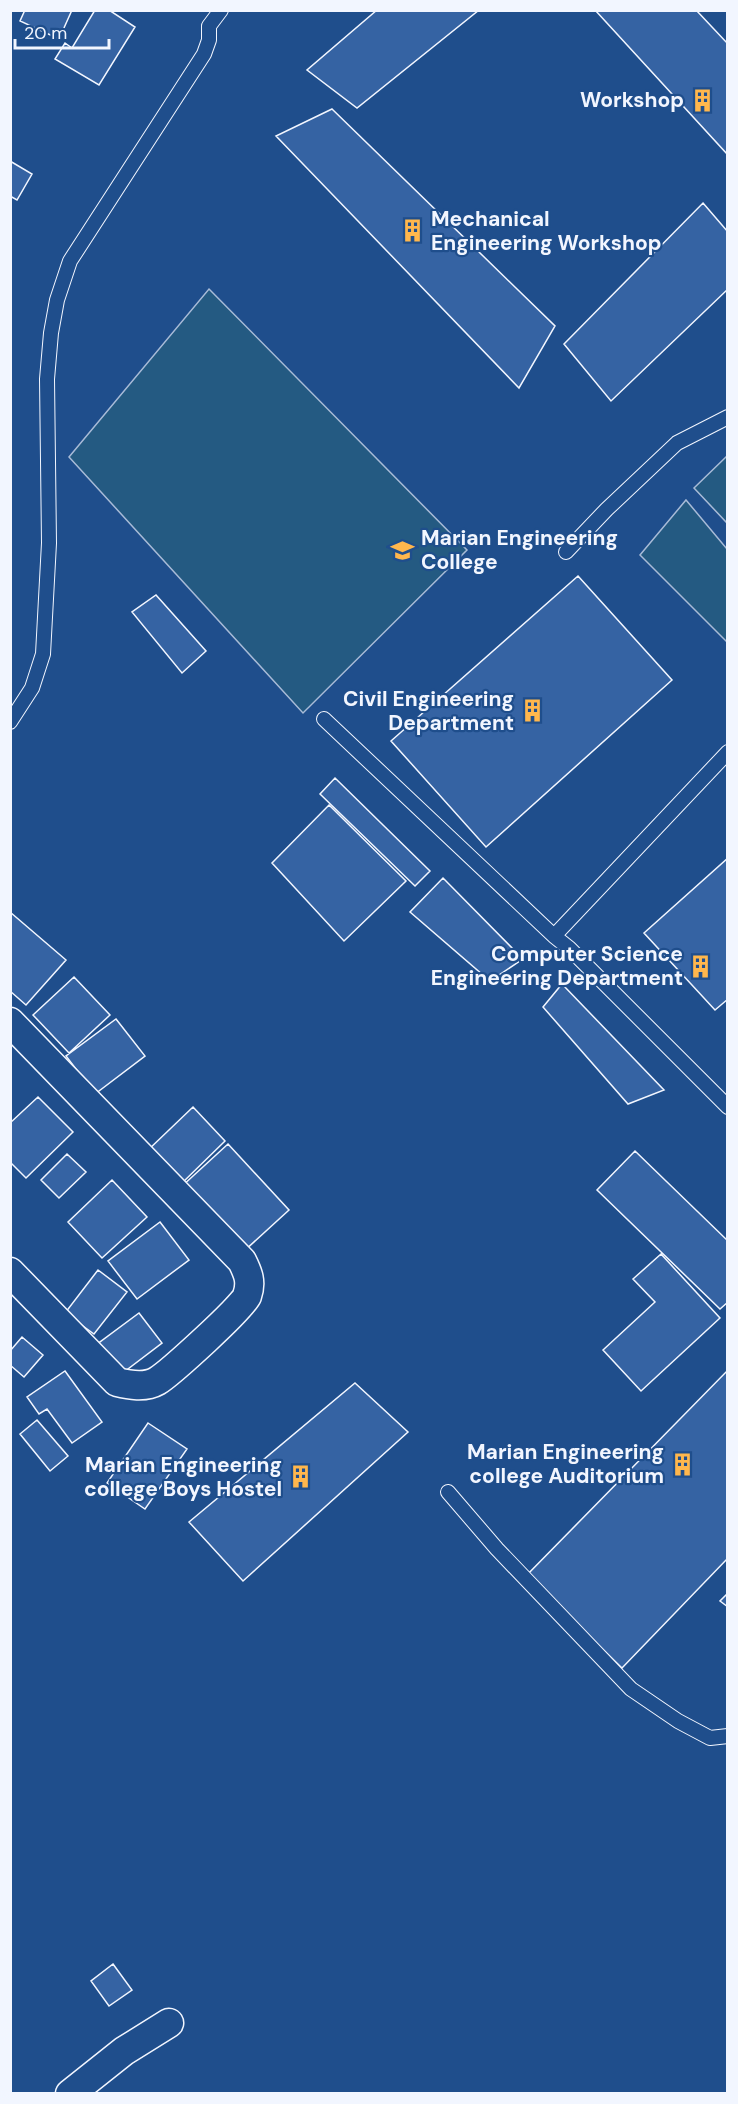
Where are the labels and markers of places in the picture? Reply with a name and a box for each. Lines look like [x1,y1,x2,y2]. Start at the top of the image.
place label: Workshop [580,86,684,114]
building icon: Workshop [689,87,715,113]
place label: Mechanical Engineering Workshop [431,205,661,257]
building icon: Mechanical Engineering Workshop [400,218,426,244]
place label: Marian Engineering College [421,524,618,576]
school or university icon: Marian Engineering College [390,537,416,563]
place label: Civil Engineering Department [343,685,514,737]
building icon: Civil Engineering Department [519,698,545,724]
place label: Computer Science Engineering Department [431,940,683,992]
building icon: Computer Science Engineering Department [688,953,714,979]
place label: Marian Engineering college Auditorium [467,1438,664,1490]
place label: Marian Engineering college Boys Hostel [84,1451,282,1503]
building icon: Marian Engineering college Auditorium [669,1451,695,1477]
building icon: Marian Engineering college Boys Hostel [287,1464,313,1490]

